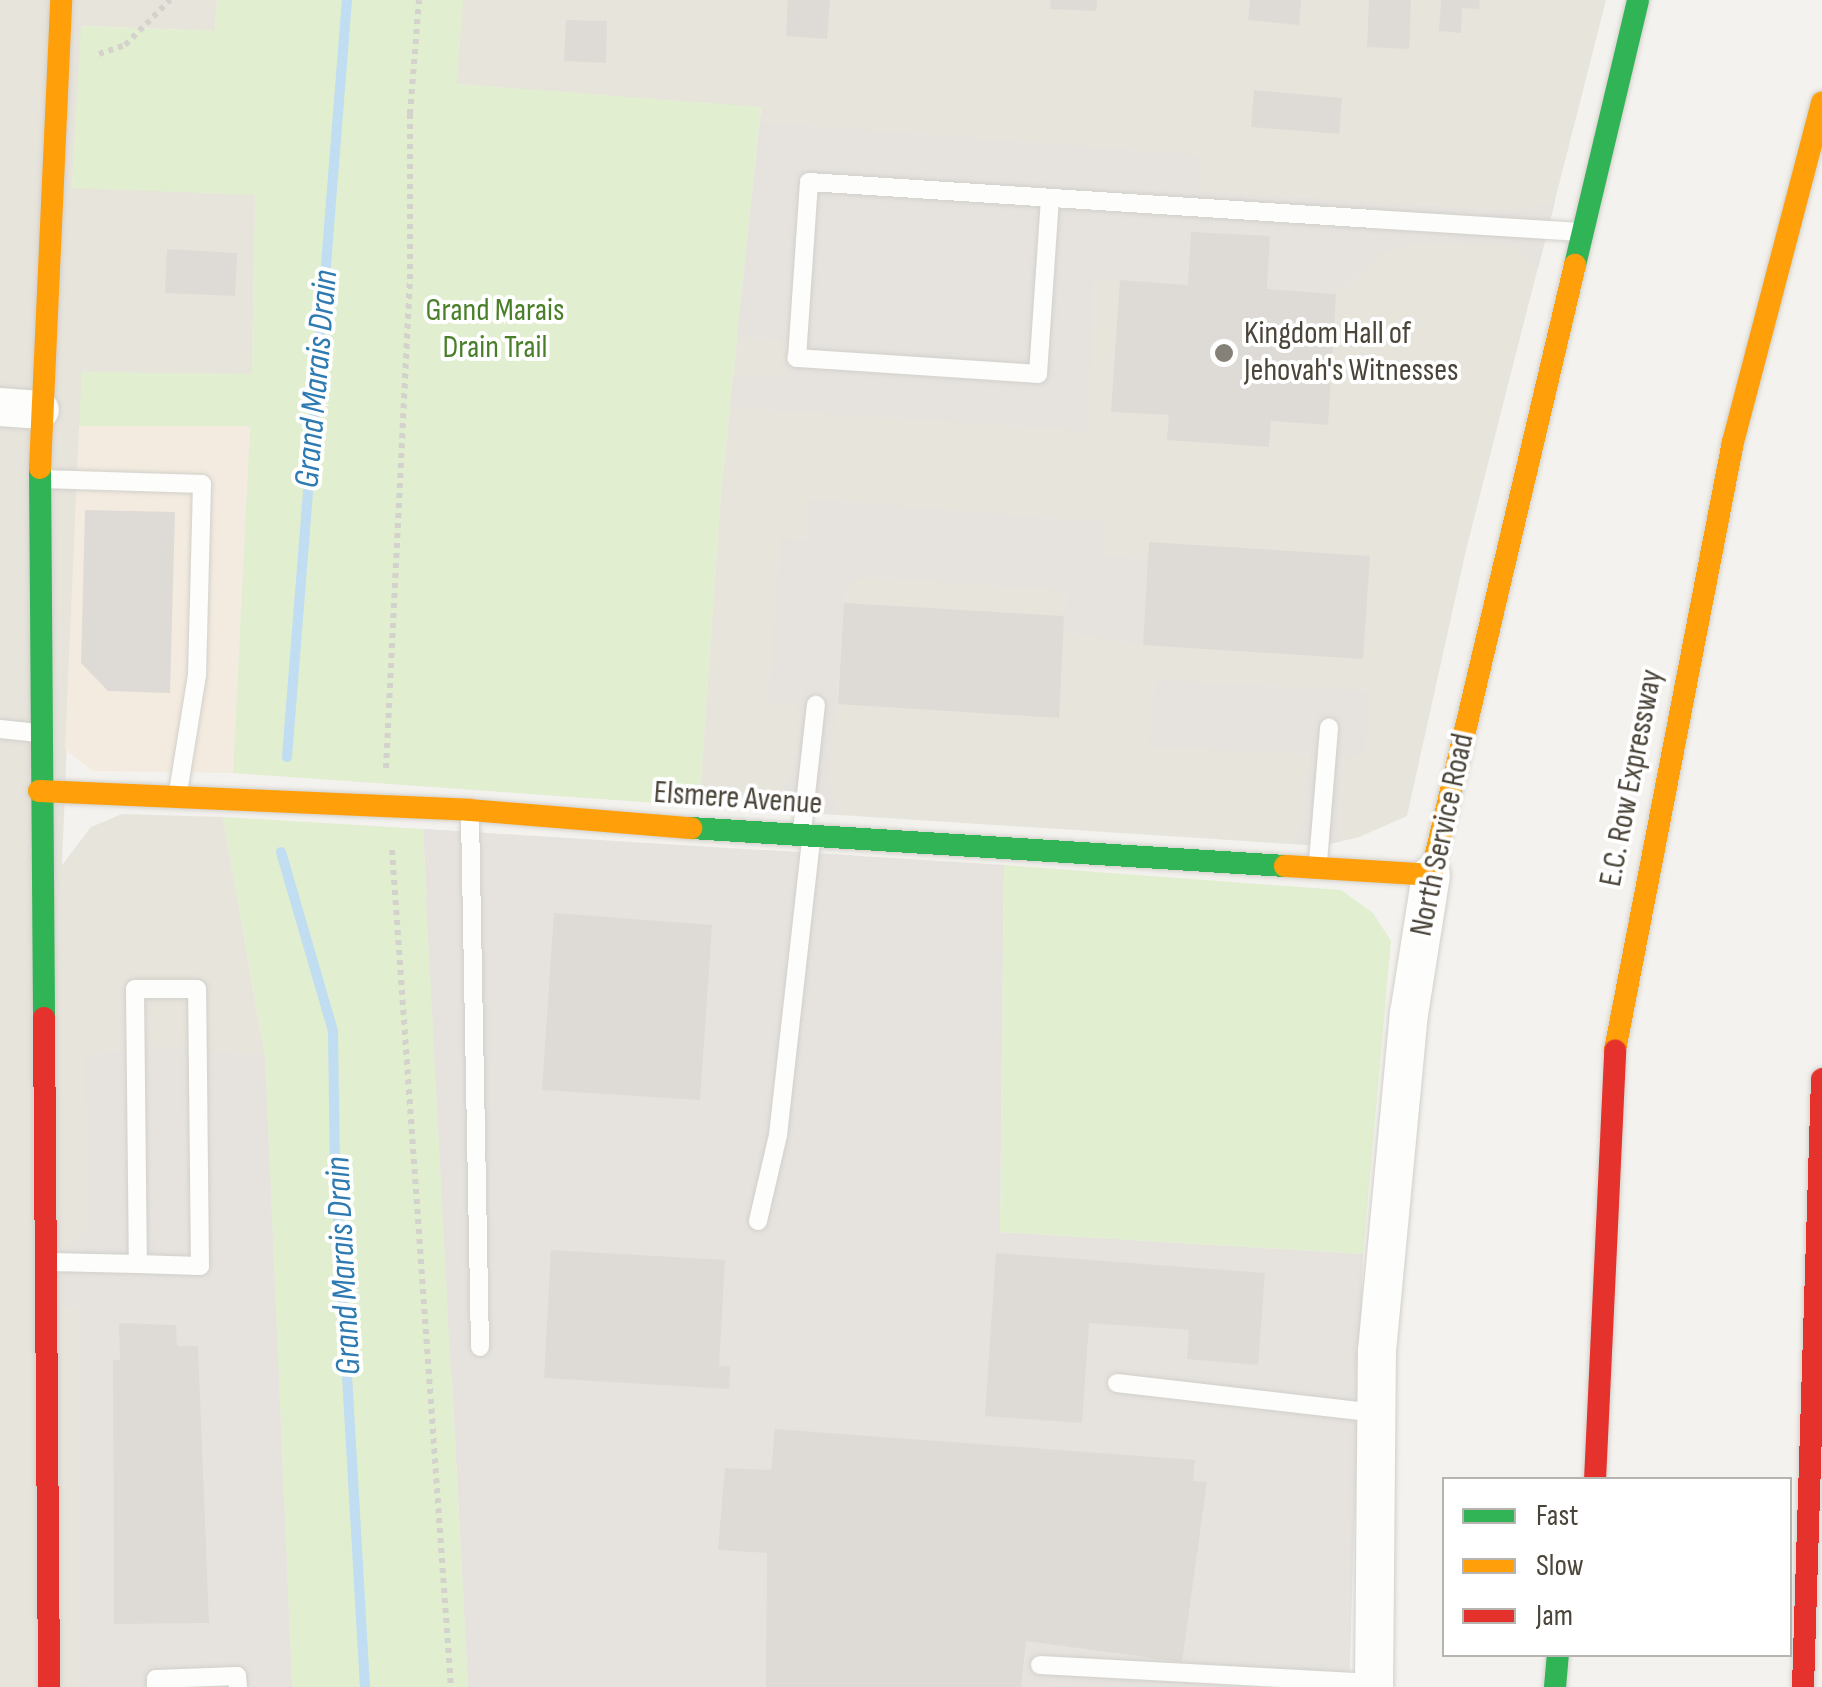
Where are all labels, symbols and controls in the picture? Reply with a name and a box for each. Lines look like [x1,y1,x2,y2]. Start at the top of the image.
water label: Grand Marais Drain [287,268,347,490]
park label: Grand Marais Drain Trail [426,293,564,368]
place label: Kingdom Hall of Jehovah's Witnesses [1244,316,1459,391]
marker: Kingdom Hall of Jehovah's Witnesses [1213,342,1235,364]
street label: E.C. Row Expressway [1592,666,1672,890]
street label: North Service Road [1403,730,1483,940]
street label: Elsmere Avenue [652,774,824,824]
water label: Grand Marais Drain [317,1156,371,1376]
legend [1442,1477,1792,1657]
text: Fast [1536,1498,1578,1534]
text: Slow [1536,1548,1584,1584]
text: Jam [1536,1598,1573,1634]

